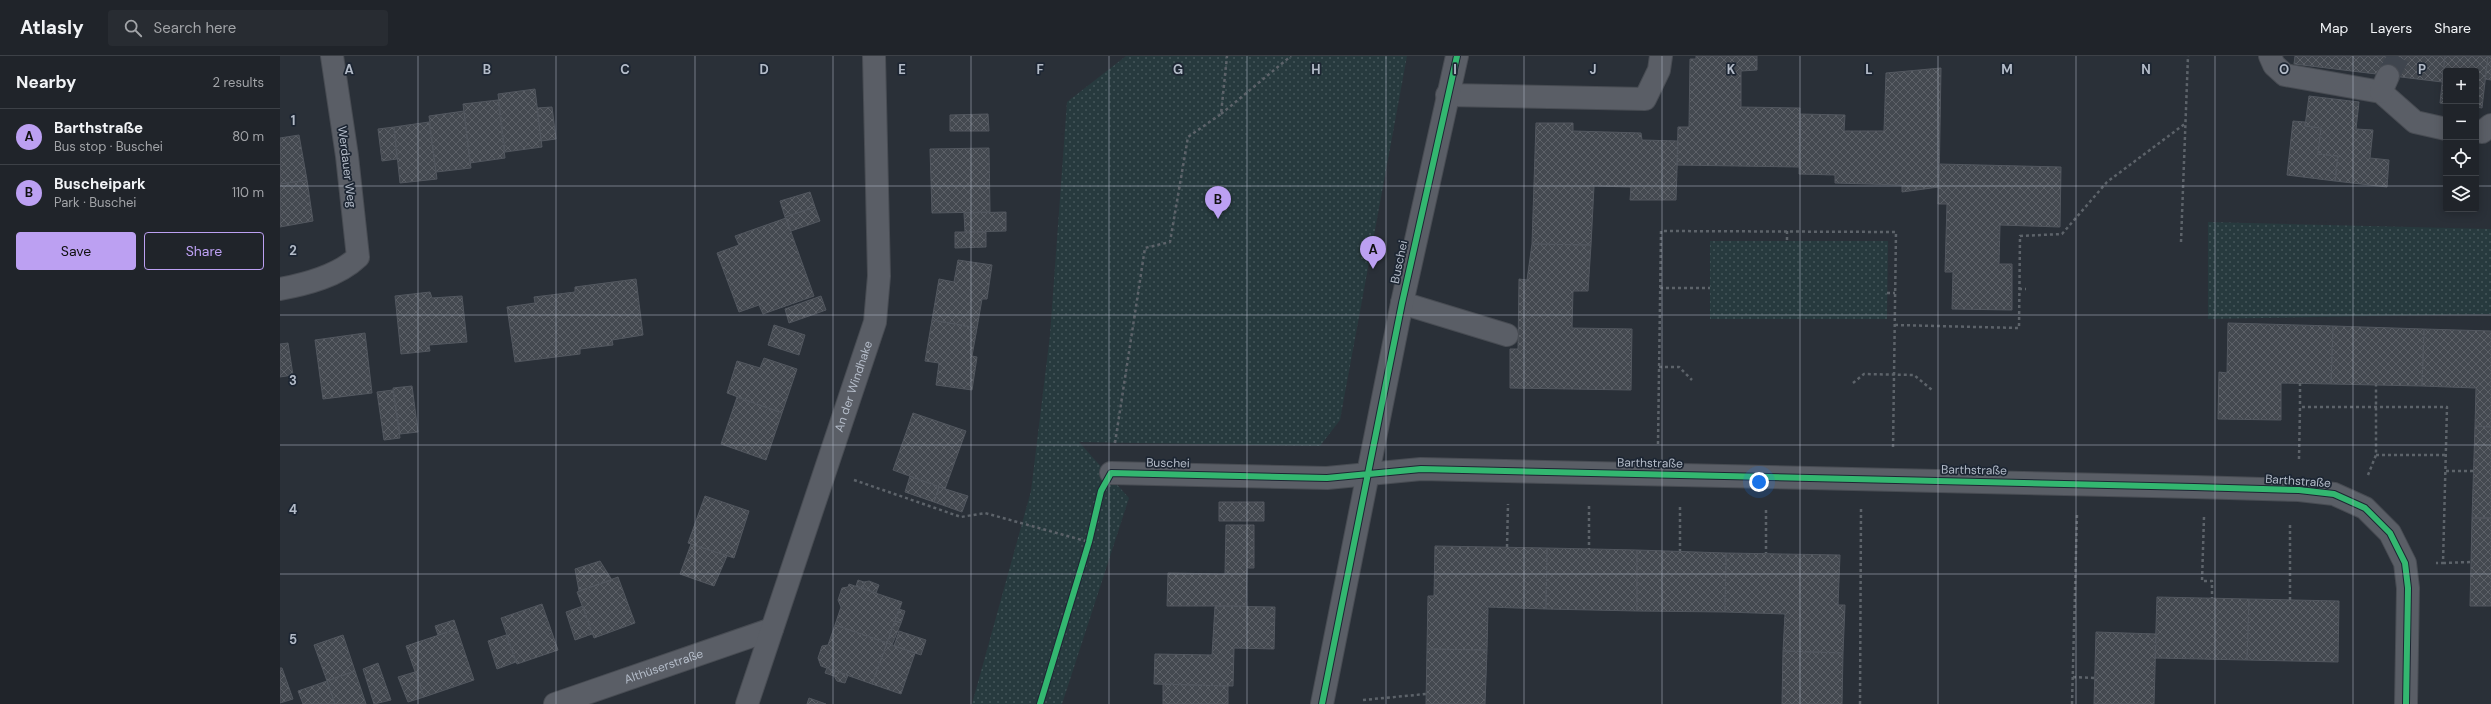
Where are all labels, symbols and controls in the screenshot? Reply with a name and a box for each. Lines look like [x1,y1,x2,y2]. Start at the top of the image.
search box [108,10,388,46]
text: Atlasly [20,15,84,40]
icon: search [122,17,144,39]
text: Search here [154,18,236,38]
text: Map [2320,19,2348,37]
text: Layers [2370,19,2412,37]
text: Share [2434,19,2471,37]
text: A [344,61,354,78]
text: B [483,61,491,78]
text: C [620,61,630,78]
text: D [759,61,769,78]
text: E [898,61,906,78]
text: F [1036,61,1044,78]
text: G [1173,61,1183,78]
text: H [1311,61,1321,78]
text: I [1453,61,1457,78]
text: J [1589,61,1597,78]
text: K [1727,61,1736,78]
text: L [1865,61,1873,78]
text: M [2001,61,2013,78]
text: N [2141,61,2151,78]
text: O [2279,61,2289,78]
text: P [2418,61,2426,78]
map controls [2443,68,2479,212]
button: + [2443,68,2479,104]
text: Nearby [16,71,76,93]
text: 2 results [213,74,264,91]
button: − [2443,104,2479,140]
text: 1 [291,112,295,129]
text: Barthstraße [54,118,143,138]
street label: Werdauer Weg [334,125,360,209]
text: A [24,128,34,145]
text: 80 m [232,128,264,145]
text: Bus stop · Buschei [54,138,163,155]
button: locate [2443,140,2479,176]
text: Buscheipark [54,174,146,194]
button: layers [2443,176,2479,212]
text: B [25,184,33,201]
text: 110 m [232,184,264,201]
pin: B [1205,186,1231,219]
text: Park · Buschei [54,194,136,211]
button: Save [16,232,136,270]
button: Share [144,232,264,270]
pin: A [1360,236,1386,269]
street label: Buschei [1387,239,1411,285]
text: 2 [289,242,297,259]
street label: An der Windhake [831,339,876,434]
text: 3 [289,372,297,389]
street label: Barthstraße [1617,454,1683,472]
street label: Buschei [1146,455,1190,471]
street label: Barthstraße [1941,461,2007,479]
street label: Barthstraße [2265,471,2332,491]
your location [1749,472,1769,492]
text: 4 [289,501,297,518]
text: 5 [289,631,297,648]
street label: Althüserstraße [622,645,705,687]

